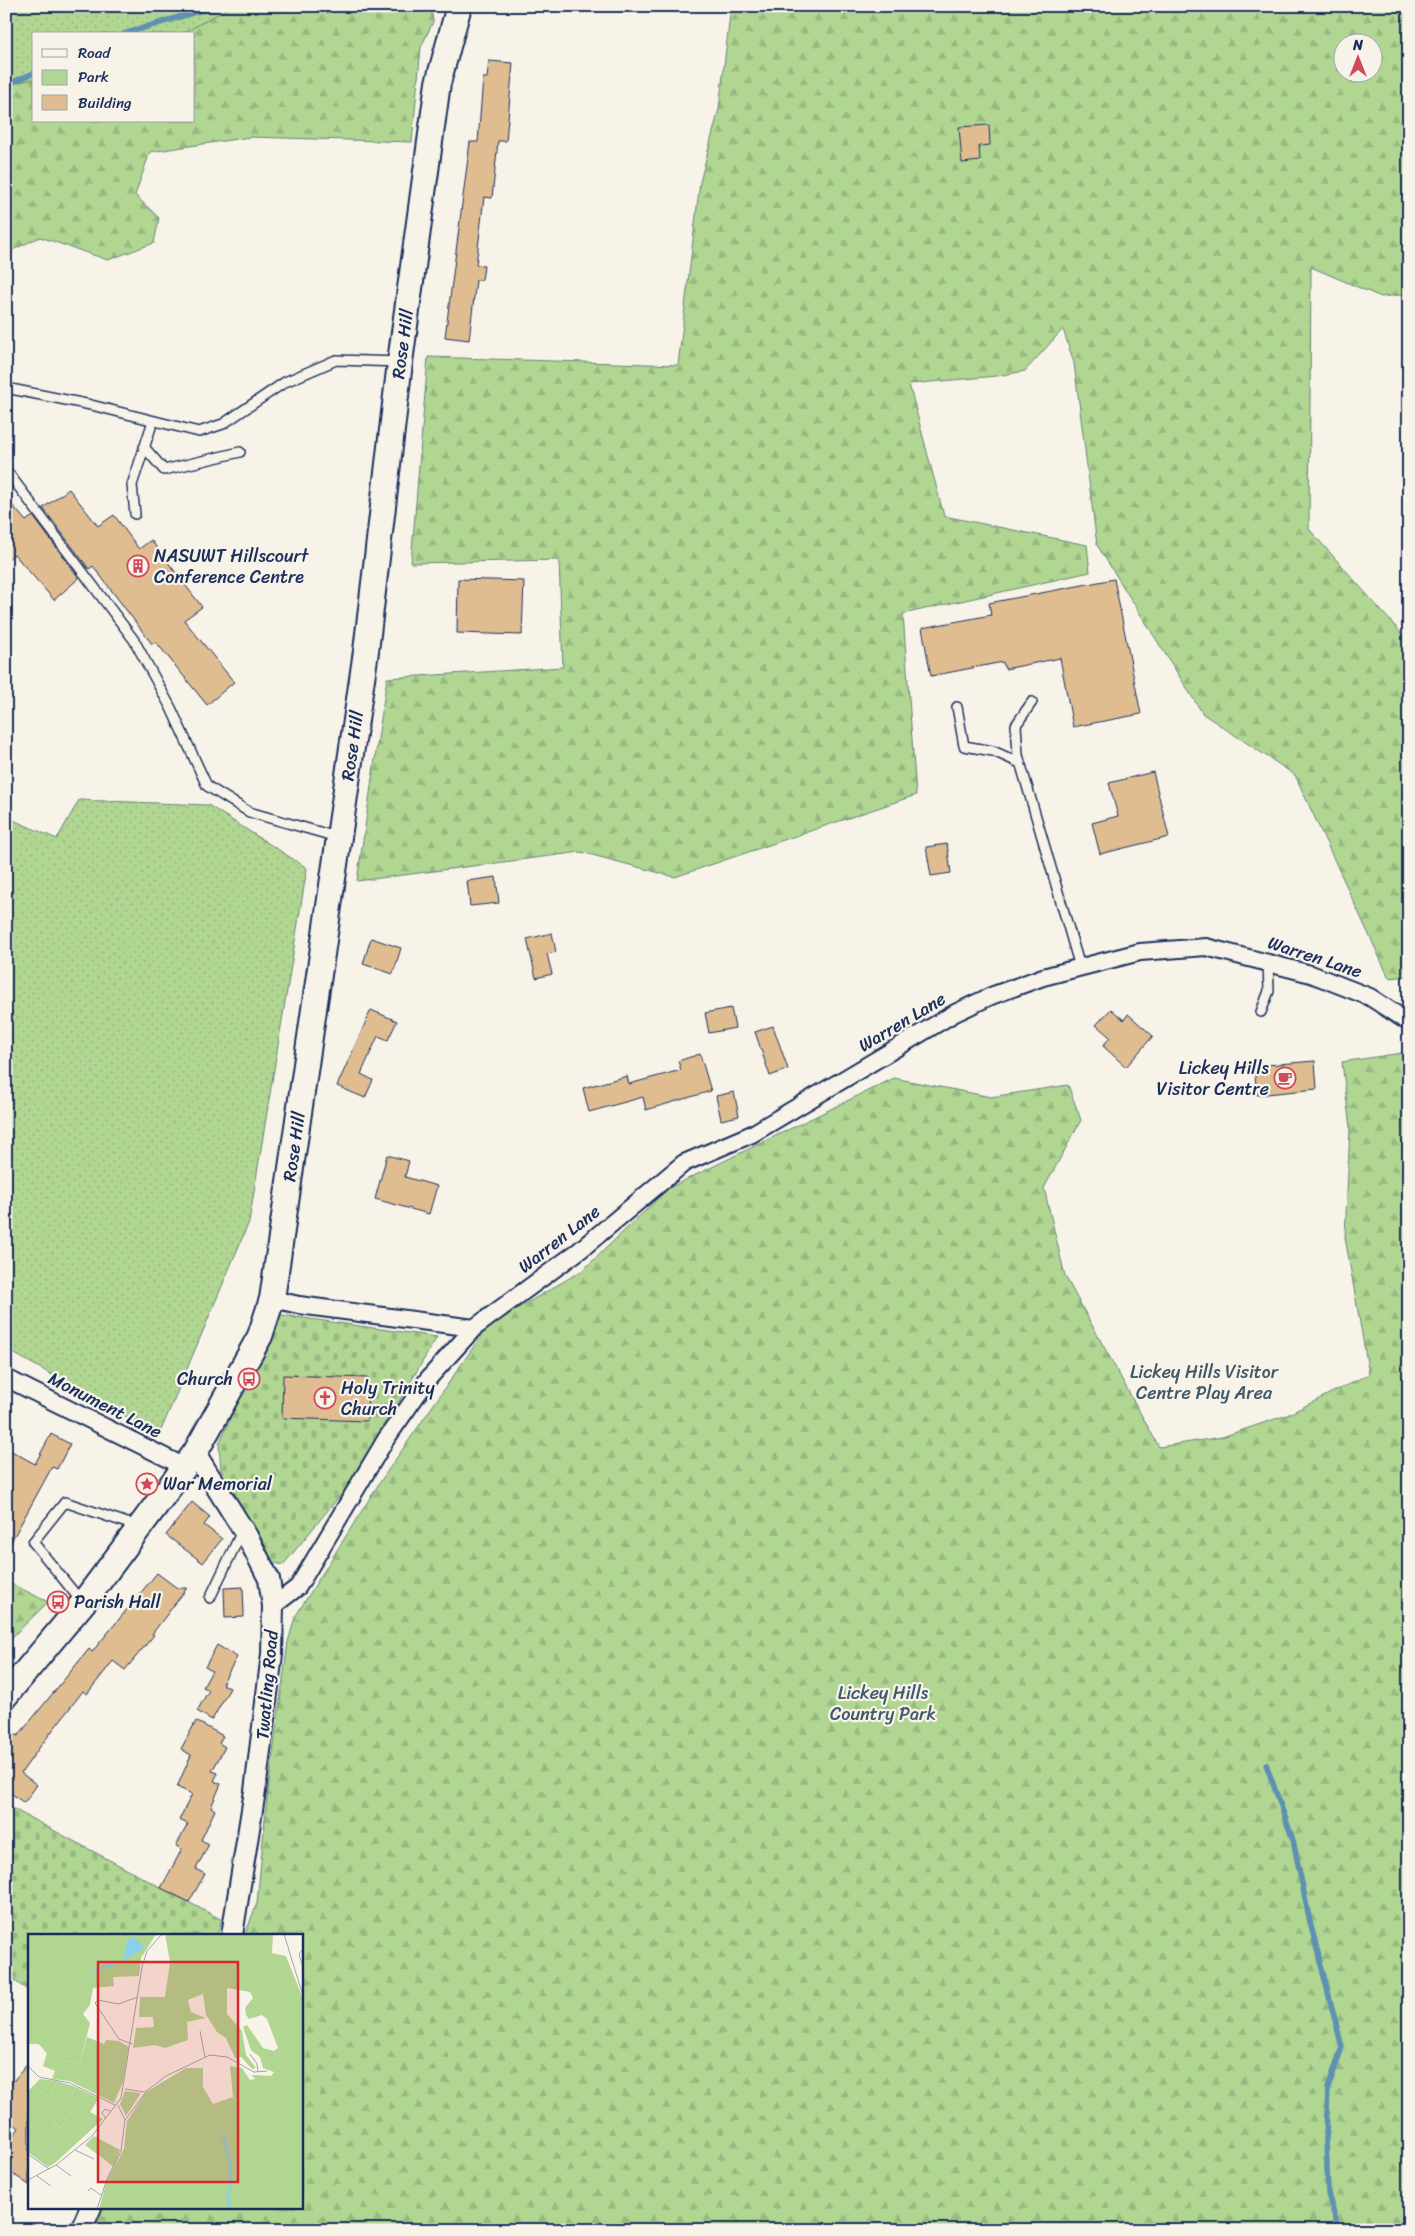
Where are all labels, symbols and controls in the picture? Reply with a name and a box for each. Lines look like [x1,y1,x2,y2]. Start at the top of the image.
legend [32,32,195,122]
north arrow [1332,32,1382,82]
text: N [1352,33,1363,58]
text: Road [78,40,111,66]
text: Park [78,64,109,90]
text: Building [78,90,132,116]
street label: Rose Hill [382,306,423,381]
place label: NASUWT Hillscourt Conference Centre [154,540,309,593]
building icon: NASUWT Hillscourt Conference Centre [126,554,150,578]
street label: Rose Hill [331,708,373,783]
street label: Warren Lane [1264,927,1366,987]
street label: Warren Lane [852,983,952,1061]
place label: Lickey Hills Visitor Centre [1157,1052,1270,1105]
cafe icon: Lickey Hills Visitor Centre [1273,1066,1297,1090]
street label: Rose Hill [273,1109,315,1184]
street label: Warren Lane [511,1196,607,1282]
park label: Lickey Hills Visitor Centre Play Area [1130,1356,1280,1409]
street label: Monument Lane [42,1363,168,1447]
place label: Church [177,1363,233,1395]
bus stop icon: Church [237,1367,261,1391]
place label: Holy Trinity Church [341,1372,435,1425]
church icon: Holy Trinity Church [313,1386,337,1410]
place label: War Memorial [163,1468,273,1500]
place icon: War Memorial [135,1472,159,1496]
place label: Parish Hall [74,1586,162,1618]
bus stop icon: Parish Hall [46,1590,70,1614]
street label: Twatling Road [246,1627,288,1741]
park label: Lickey Hills Country Park [830,1677,936,1730]
inset map [28,1934,302,2208]

